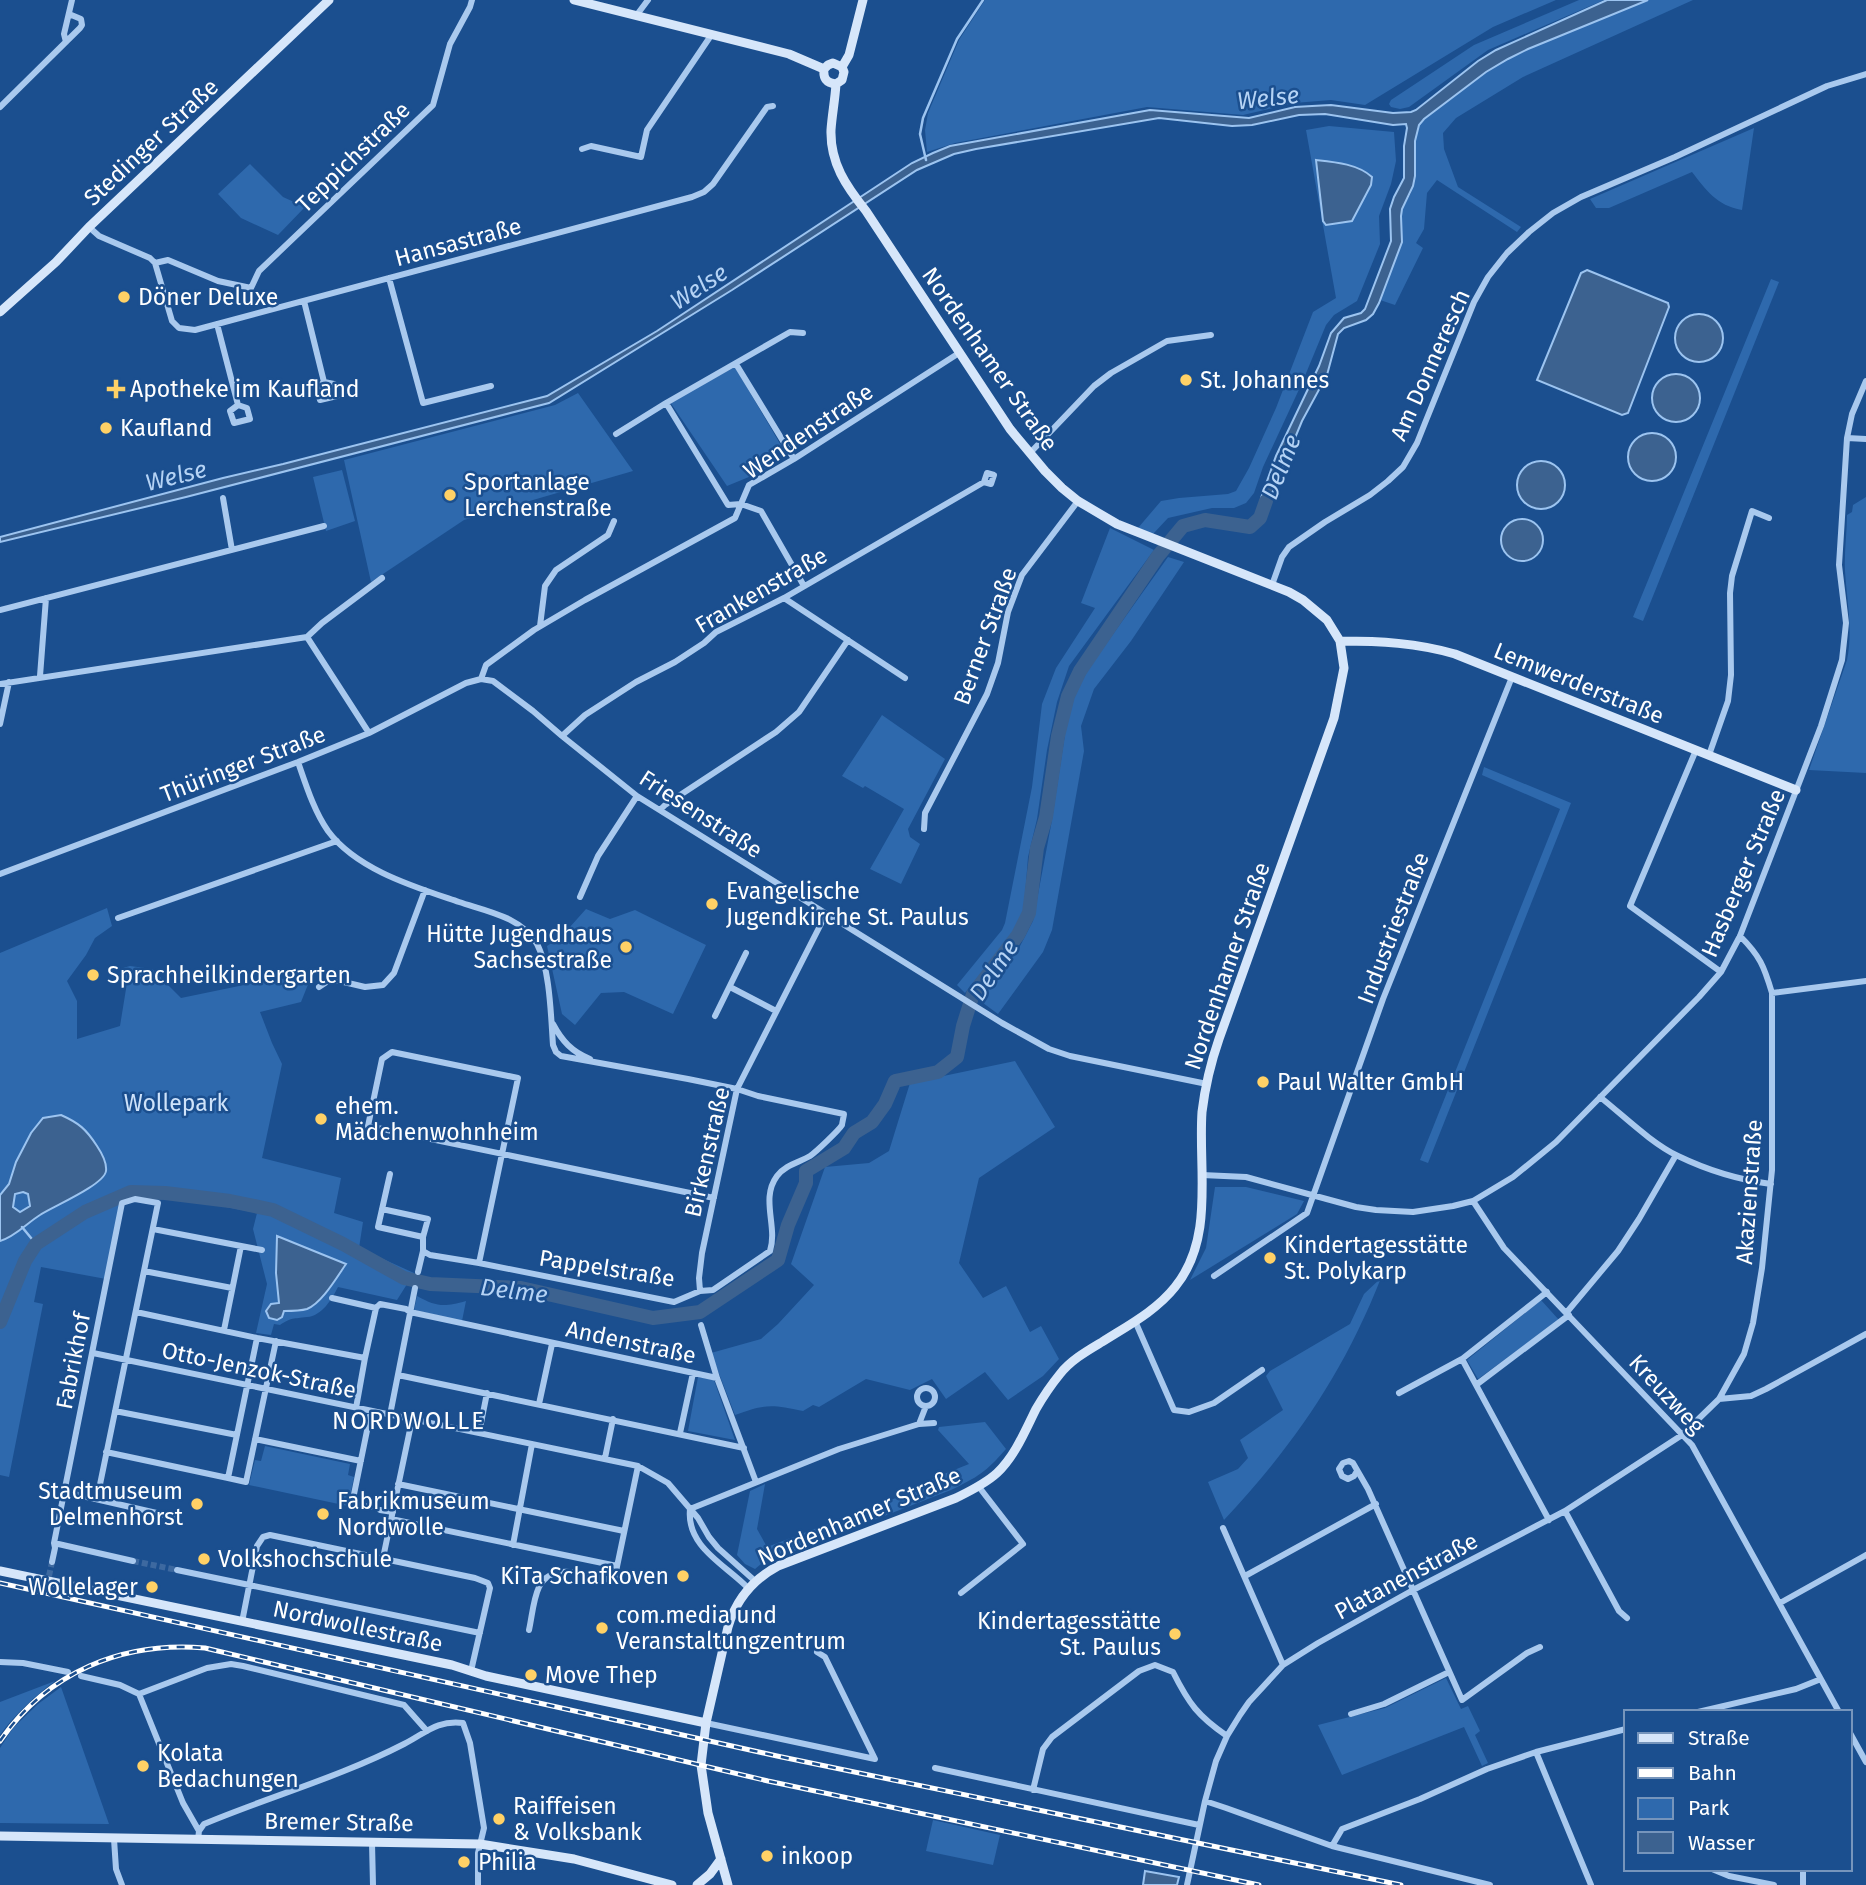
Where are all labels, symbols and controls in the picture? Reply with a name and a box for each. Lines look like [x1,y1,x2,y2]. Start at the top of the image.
street label: Stedinger Straße [78,73,224,211]
water label: Welse [1236,81,1300,115]
street label: Teppichstraße [290,96,416,218]
street label: Hansastraße [391,212,525,272]
water label: Welse [665,258,733,316]
street label: Nordenhamer Straße [916,262,1064,456]
place label: Döner Deluxe [138,283,278,311]
street label: Am Donneresch [1384,285,1476,445]
marker: Döner Deluxe [116,289,132,305]
place label: St. Johannes [1200,366,1329,394]
marker: St. Johannes [1178,372,1194,388]
place label: Apotheke im Kaufland [130,375,360,403]
street label: Wendenstraße [738,377,878,485]
marker: Apotheke im Kaufland [108,381,124,397]
place label: Kaufland [120,414,213,442]
marker: Kaufland [98,420,114,436]
water label: Delme [1255,430,1307,504]
water label: Welse [142,455,210,497]
place label: Sportanlage Lerchenstraße [464,468,612,522]
marker: Sportanlage Lerchenstraße [442,487,458,503]
street label: Frankenstraße [690,541,832,639]
street label: Berner Straße [947,564,1023,708]
street label: Lemwerderstraße [1490,636,1668,730]
street label: Thüringer Straße [157,720,329,808]
street label: Friesenstraße [634,764,768,864]
street label: Hasberger Straße [1695,785,1791,961]
street label: Industriestraße [1351,848,1435,1008]
street label: Nordenhamer Straße [1178,858,1276,1074]
place label: Evangelische Jugendkirche St. Paulus [726,877,969,931]
marker: Evangelische Jugendkirche St. Paulus [704,896,720,912]
place label: Hütte Jugendhaus Sachsestraße [426,920,612,974]
water label: Delme [964,934,1024,1006]
marker: Hütte Jugendhaus Sachsestraße [618,939,634,955]
place label: Sprachheilkindergarten [107,961,351,989]
marker: Sprachheilkindergarten [85,967,101,983]
place label: Paul Walter GmbH [1277,1068,1464,1096]
marker: Paul Walter GmbH [1255,1074,1271,1090]
street label: Birkenstraße [678,1084,736,1220]
park label: Wollepark [124,1089,229,1117]
place label: ehem. Mädchenwohnheim [335,1092,539,1146]
marker: ehem. Mädchenwohnheim [313,1111,329,1127]
street label: Akazienstraße [1730,1118,1768,1266]
place label: Kindertagesstätte St. Polykarp [1284,1231,1468,1285]
street label: Pappelstraße [537,1243,677,1293]
marker: Kindertagesstätte St. Polykarp [1262,1250,1278,1266]
water label: Delme [479,1273,549,1309]
street label: Fabrikhof [50,1308,97,1412]
street label: Andenstraße [563,1315,699,1369]
street label: Otto-Jenzok-Straße [159,1336,359,1404]
street label: Kreuzweg [1623,1348,1711,1440]
district label: NORDWOLLE [332,1407,486,1435]
street label: Nordenhamer Straße [753,1461,965,1571]
place label: Stadtmuseum Delmenhorst [38,1477,184,1531]
place label: Fabrikmuseum Nordwolle [337,1487,490,1541]
marker: Stadtmuseum Delmenhorst [189,1496,205,1512]
marker: Fabrikmuseum Nordwolle [315,1506,331,1522]
street label: Platanenstraße [1330,1526,1482,1626]
place label: Volkshochschule [218,1545,392,1573]
marker: Volkshochschule [196,1551,212,1567]
place label: KiTa Schafkoven [500,1562,669,1590]
marker: KiTa Schafkoven [675,1568,691,1584]
place label: Wollelager [28,1573,138,1601]
marker: Wollelager [144,1579,160,1595]
street label: Nordwollestraße [271,1594,445,1658]
place label: com.media und Veranstaltungzentrum [616,1601,846,1655]
place label: Kindertagesstätte St. Paulus [977,1607,1161,1661]
marker: com.media und Veranstaltungzentrum [594,1620,610,1636]
marker: Kindertagesstätte St. Paulus [1167,1626,1183,1642]
place label: Move Thep [545,1661,658,1689]
marker: Move Thep [523,1667,539,1683]
legend [1624,1710,1852,1871]
text: Straße [1688,1725,1750,1751]
place label: Kolata Bedachungen [157,1739,299,1793]
marker: Kolata Bedachungen [135,1758,151,1774]
text: Bahn [1688,1760,1737,1786]
place label: Raiffeisen & Volksbank [513,1792,642,1846]
text: Park [1688,1795,1730,1821]
street label: Bremer Straße [264,1807,414,1837]
marker: Raiffeisen & Volksbank [491,1811,507,1827]
text: Wasser [1688,1830,1755,1856]
place label: inkoop [781,1842,853,1870]
place label: Philia [478,1848,537,1876]
marker: inkoop [759,1848,775,1864]
marker: Philia [456,1854,472,1870]

